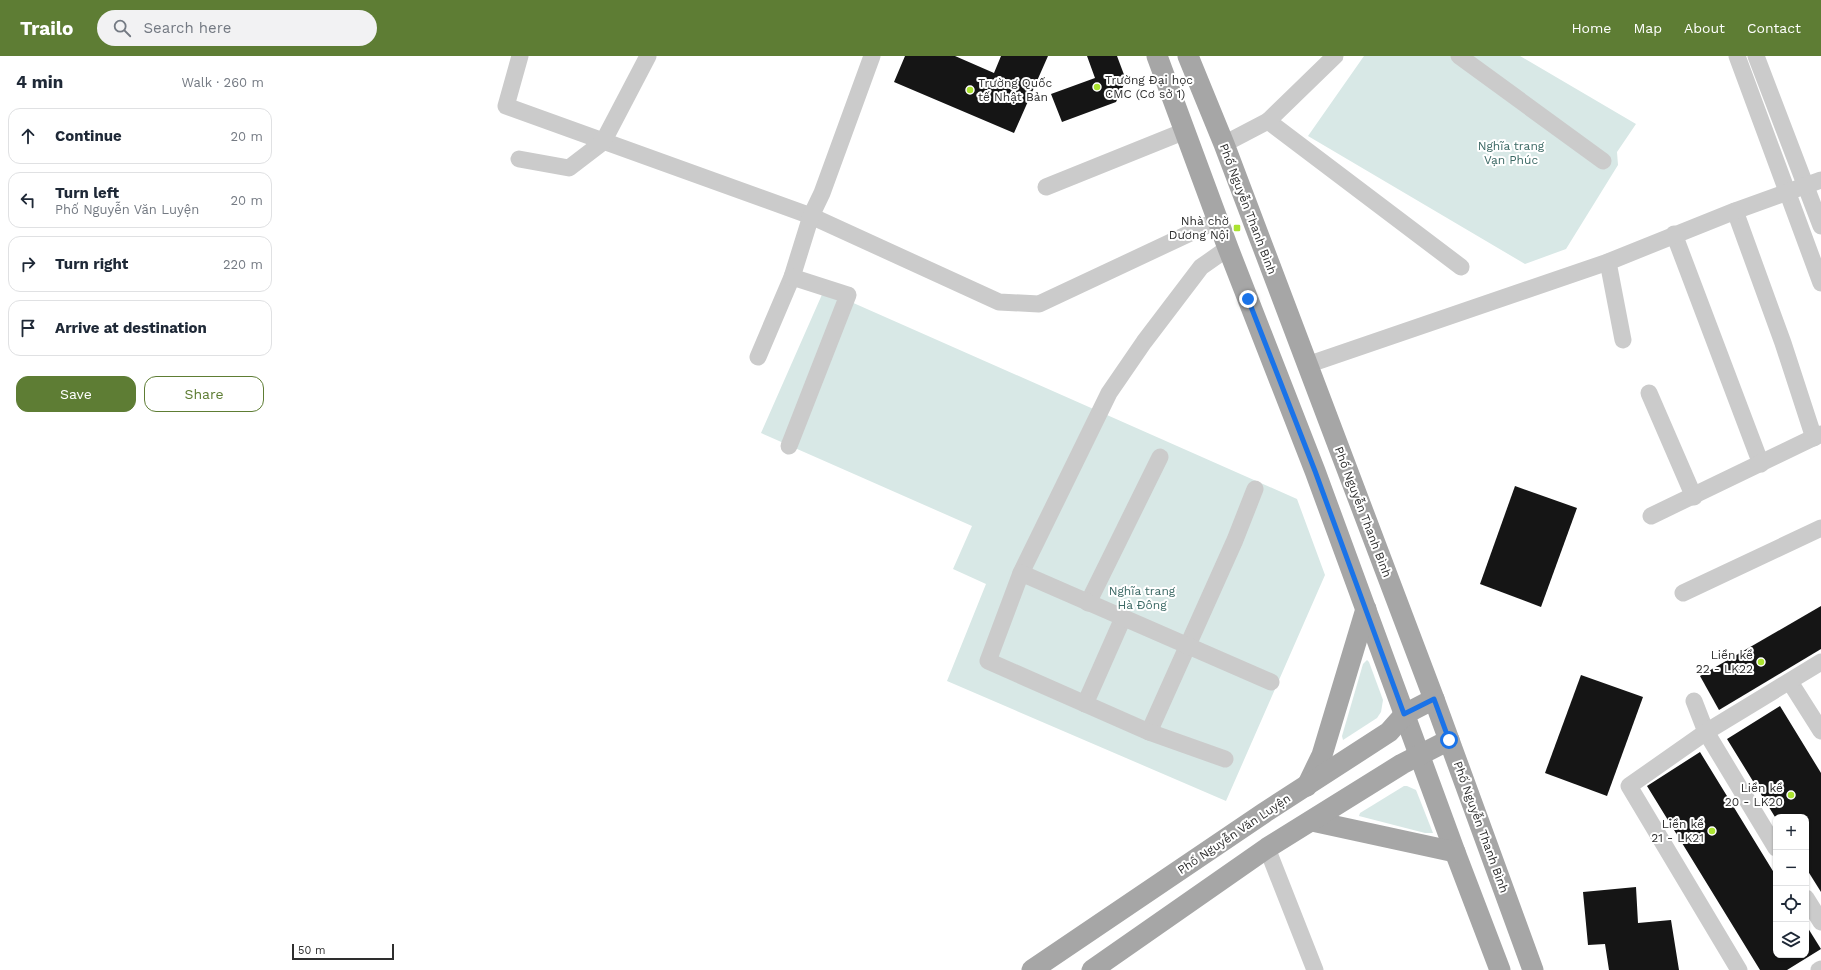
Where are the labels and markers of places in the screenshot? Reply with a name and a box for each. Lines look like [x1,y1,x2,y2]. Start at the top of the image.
place label: Trường Đại học CMC (Cơ sở 1) [1105,73,1193,101]
place label: Trường Quốc tế Nhật Bản [978,76,1052,104]
marker: Trường Đại học CMC (Cơ sở 1) [1092,82,1102,92]
marker: Trường Quốc tế Nhật Bản [965,85,975,95]
place label: Nhà chờ Dương Nội [1169,214,1229,242]
marker: Nhà chờ Dương Nội [1232,223,1242,233]
place label: Liền kề 22 - LK22 [1696,648,1753,676]
marker: Liền kề 22 - LK22 [1756,657,1766,667]
place label: Liền kề 20 - LK20 [1725,781,1783,809]
marker: Liền kề 20 - LK20 [1786,790,1796,800]
place label: Liền kề 21 - LK21 [1651,817,1704,845]
marker: Liền kề 21 - LK21 [1707,826,1717,836]

